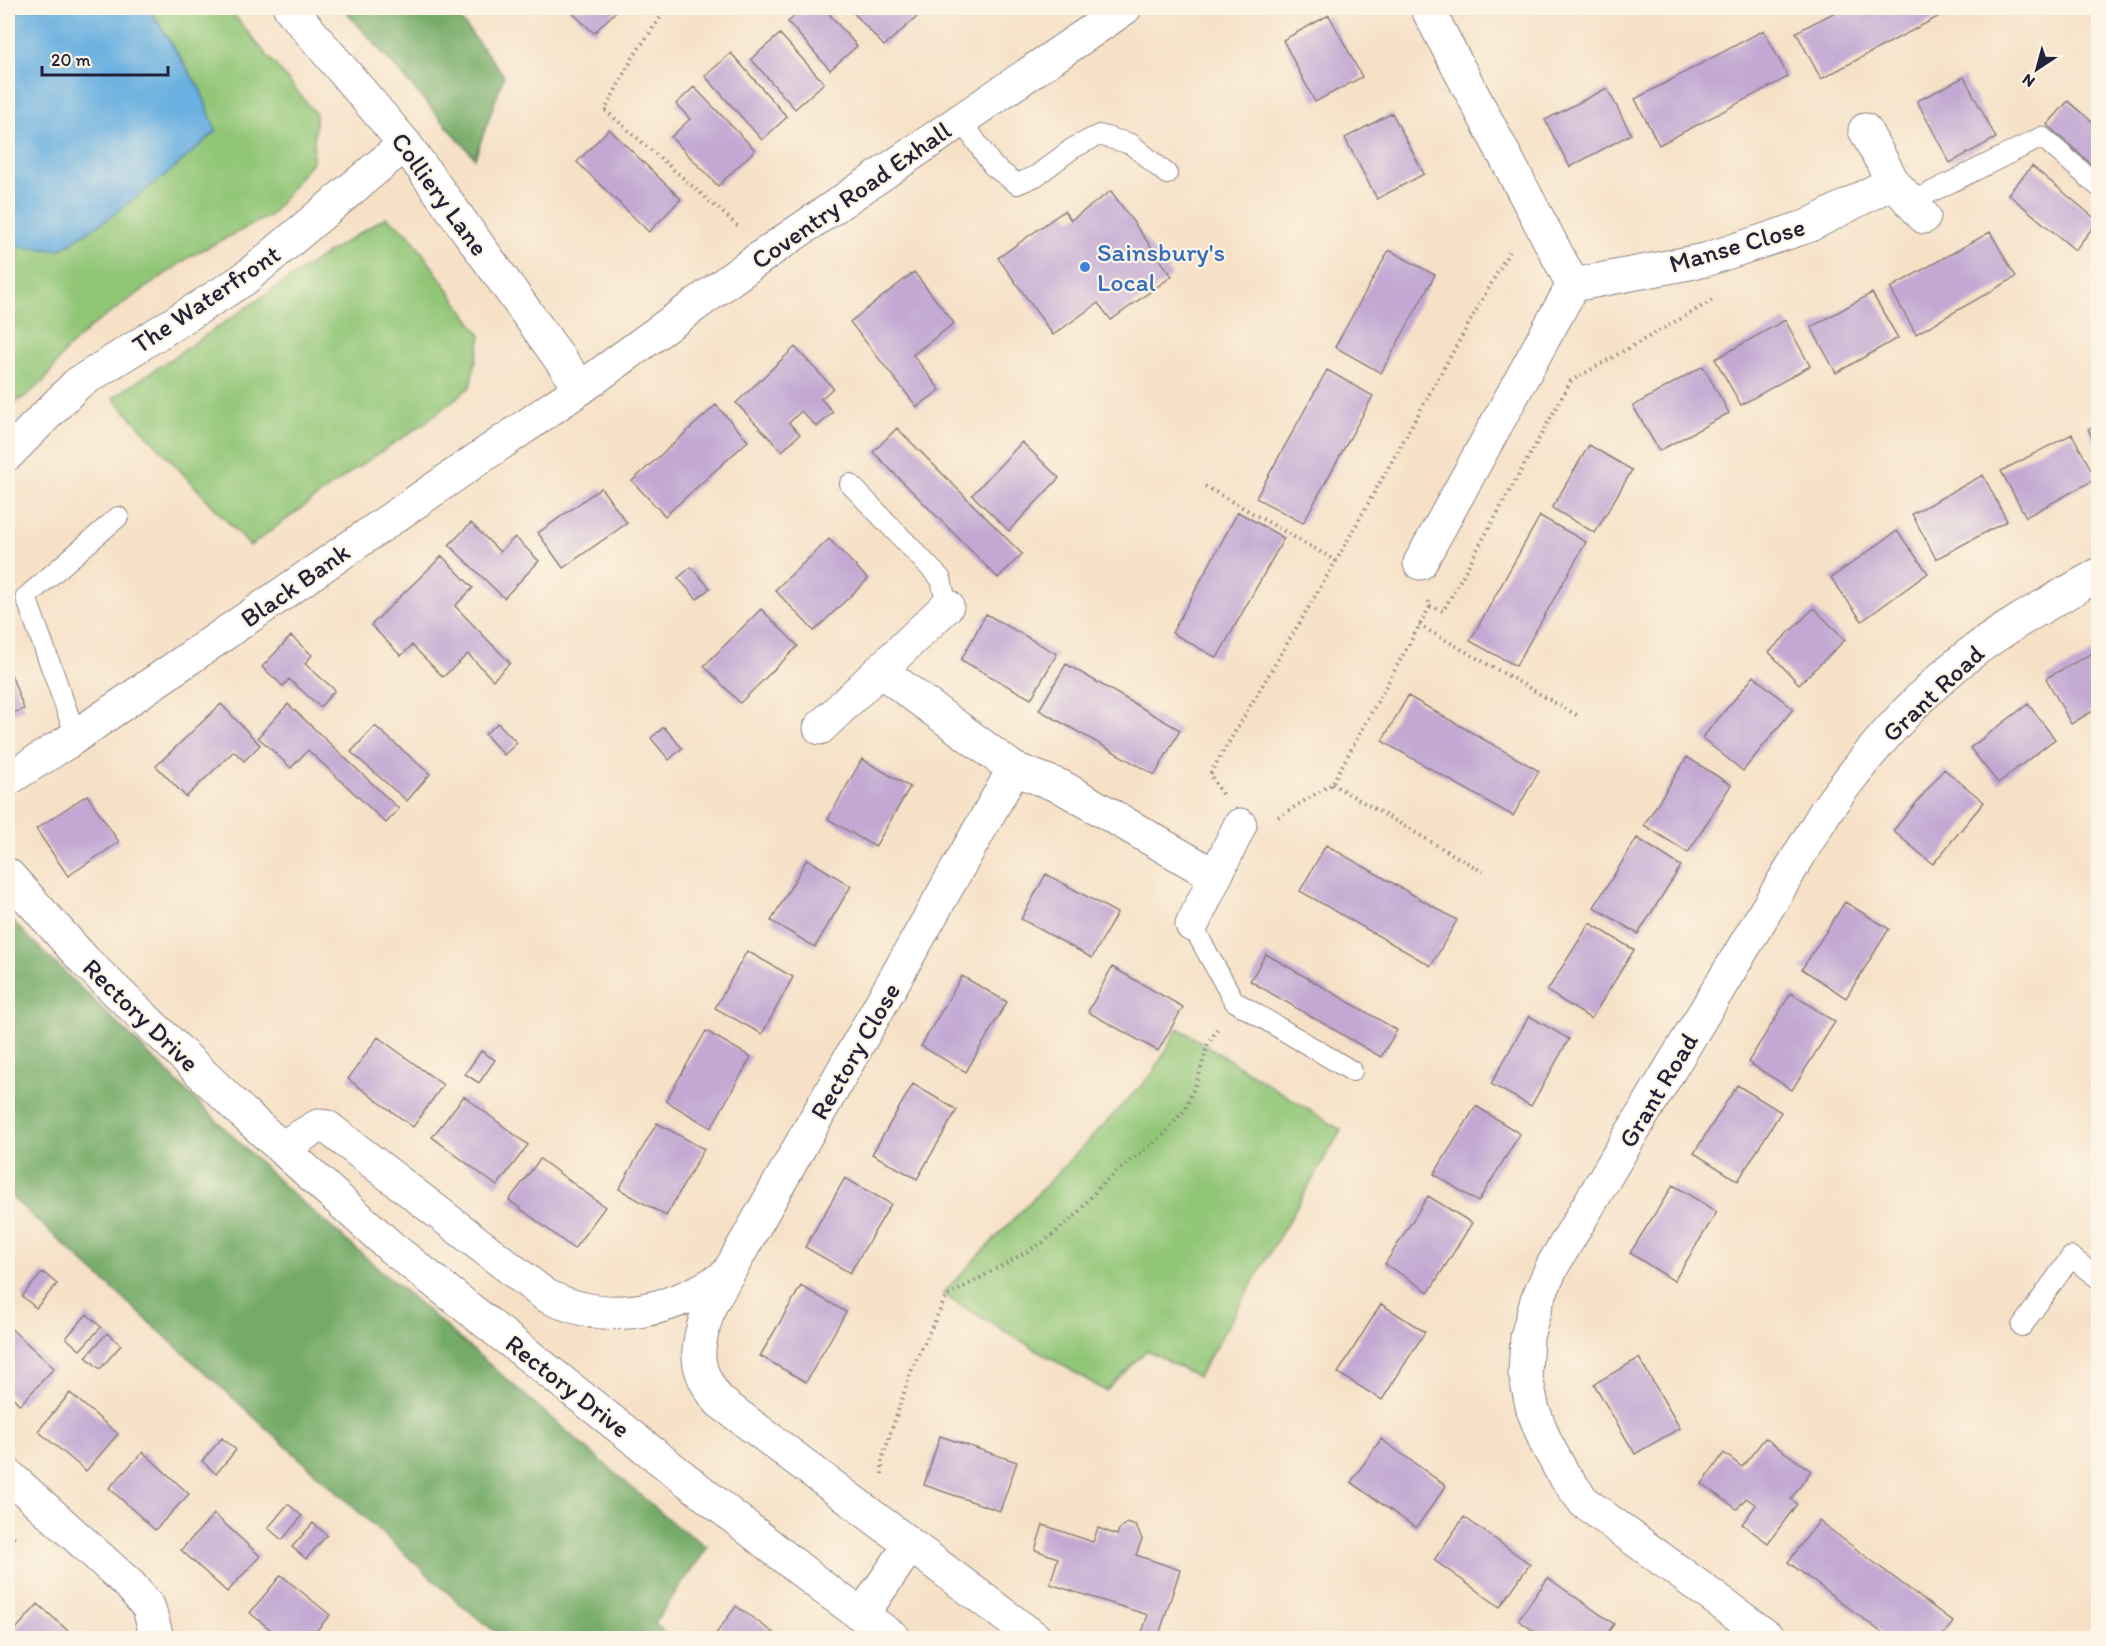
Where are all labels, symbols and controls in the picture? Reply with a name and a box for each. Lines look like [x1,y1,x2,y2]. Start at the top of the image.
scale bar [42,39,168,77]
north arrow [2007,39,2067,99]
text: 20 m [51,49,91,71]
text: N [2019,70,2038,92]
street label: Coventry Road Exhall [745,114,957,276]
street label: Colliery Lane [384,126,496,262]
street label: Manse Close [1665,210,1809,280]
place label: Sainsbury's Local [1097,236,1225,298]
street label: The Waterfront [126,238,286,360]
marker: Sainsbury's Local [1078,260,1092,274]
street label: Black Bank [234,536,356,634]
street label: Grant Road [1875,637,1991,749]
street label: Rectory Drive [76,952,206,1078]
street label: Rectory Close [803,977,907,1125]
street label: Grant Road [1611,1026,1705,1153]
street label: Rectory Drive [499,1327,637,1445]

